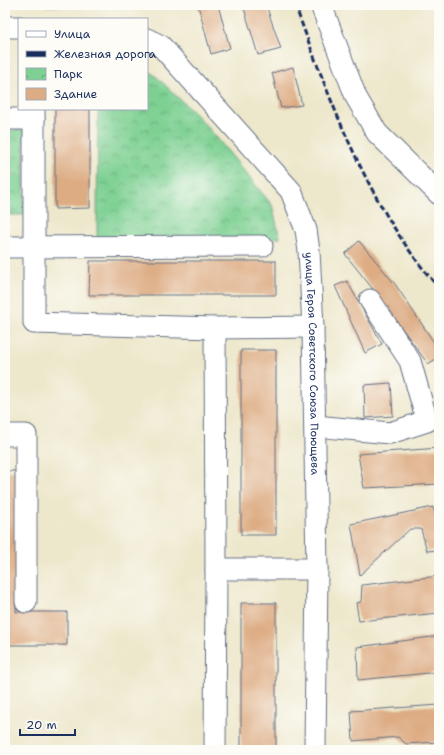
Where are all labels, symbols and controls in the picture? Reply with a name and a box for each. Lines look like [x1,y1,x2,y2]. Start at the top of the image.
legend [18,18,148,110]
text: Улица [54,26,91,42]
text: Железная дорога [54,46,157,62]
text: Парк [54,66,83,82]
text: Здание [54,86,98,102]
street label: улица Героя Советского Союза Поющева [302,252,323,475]
scale bar [20,711,75,737]
text: 20 m [26,717,57,733]

